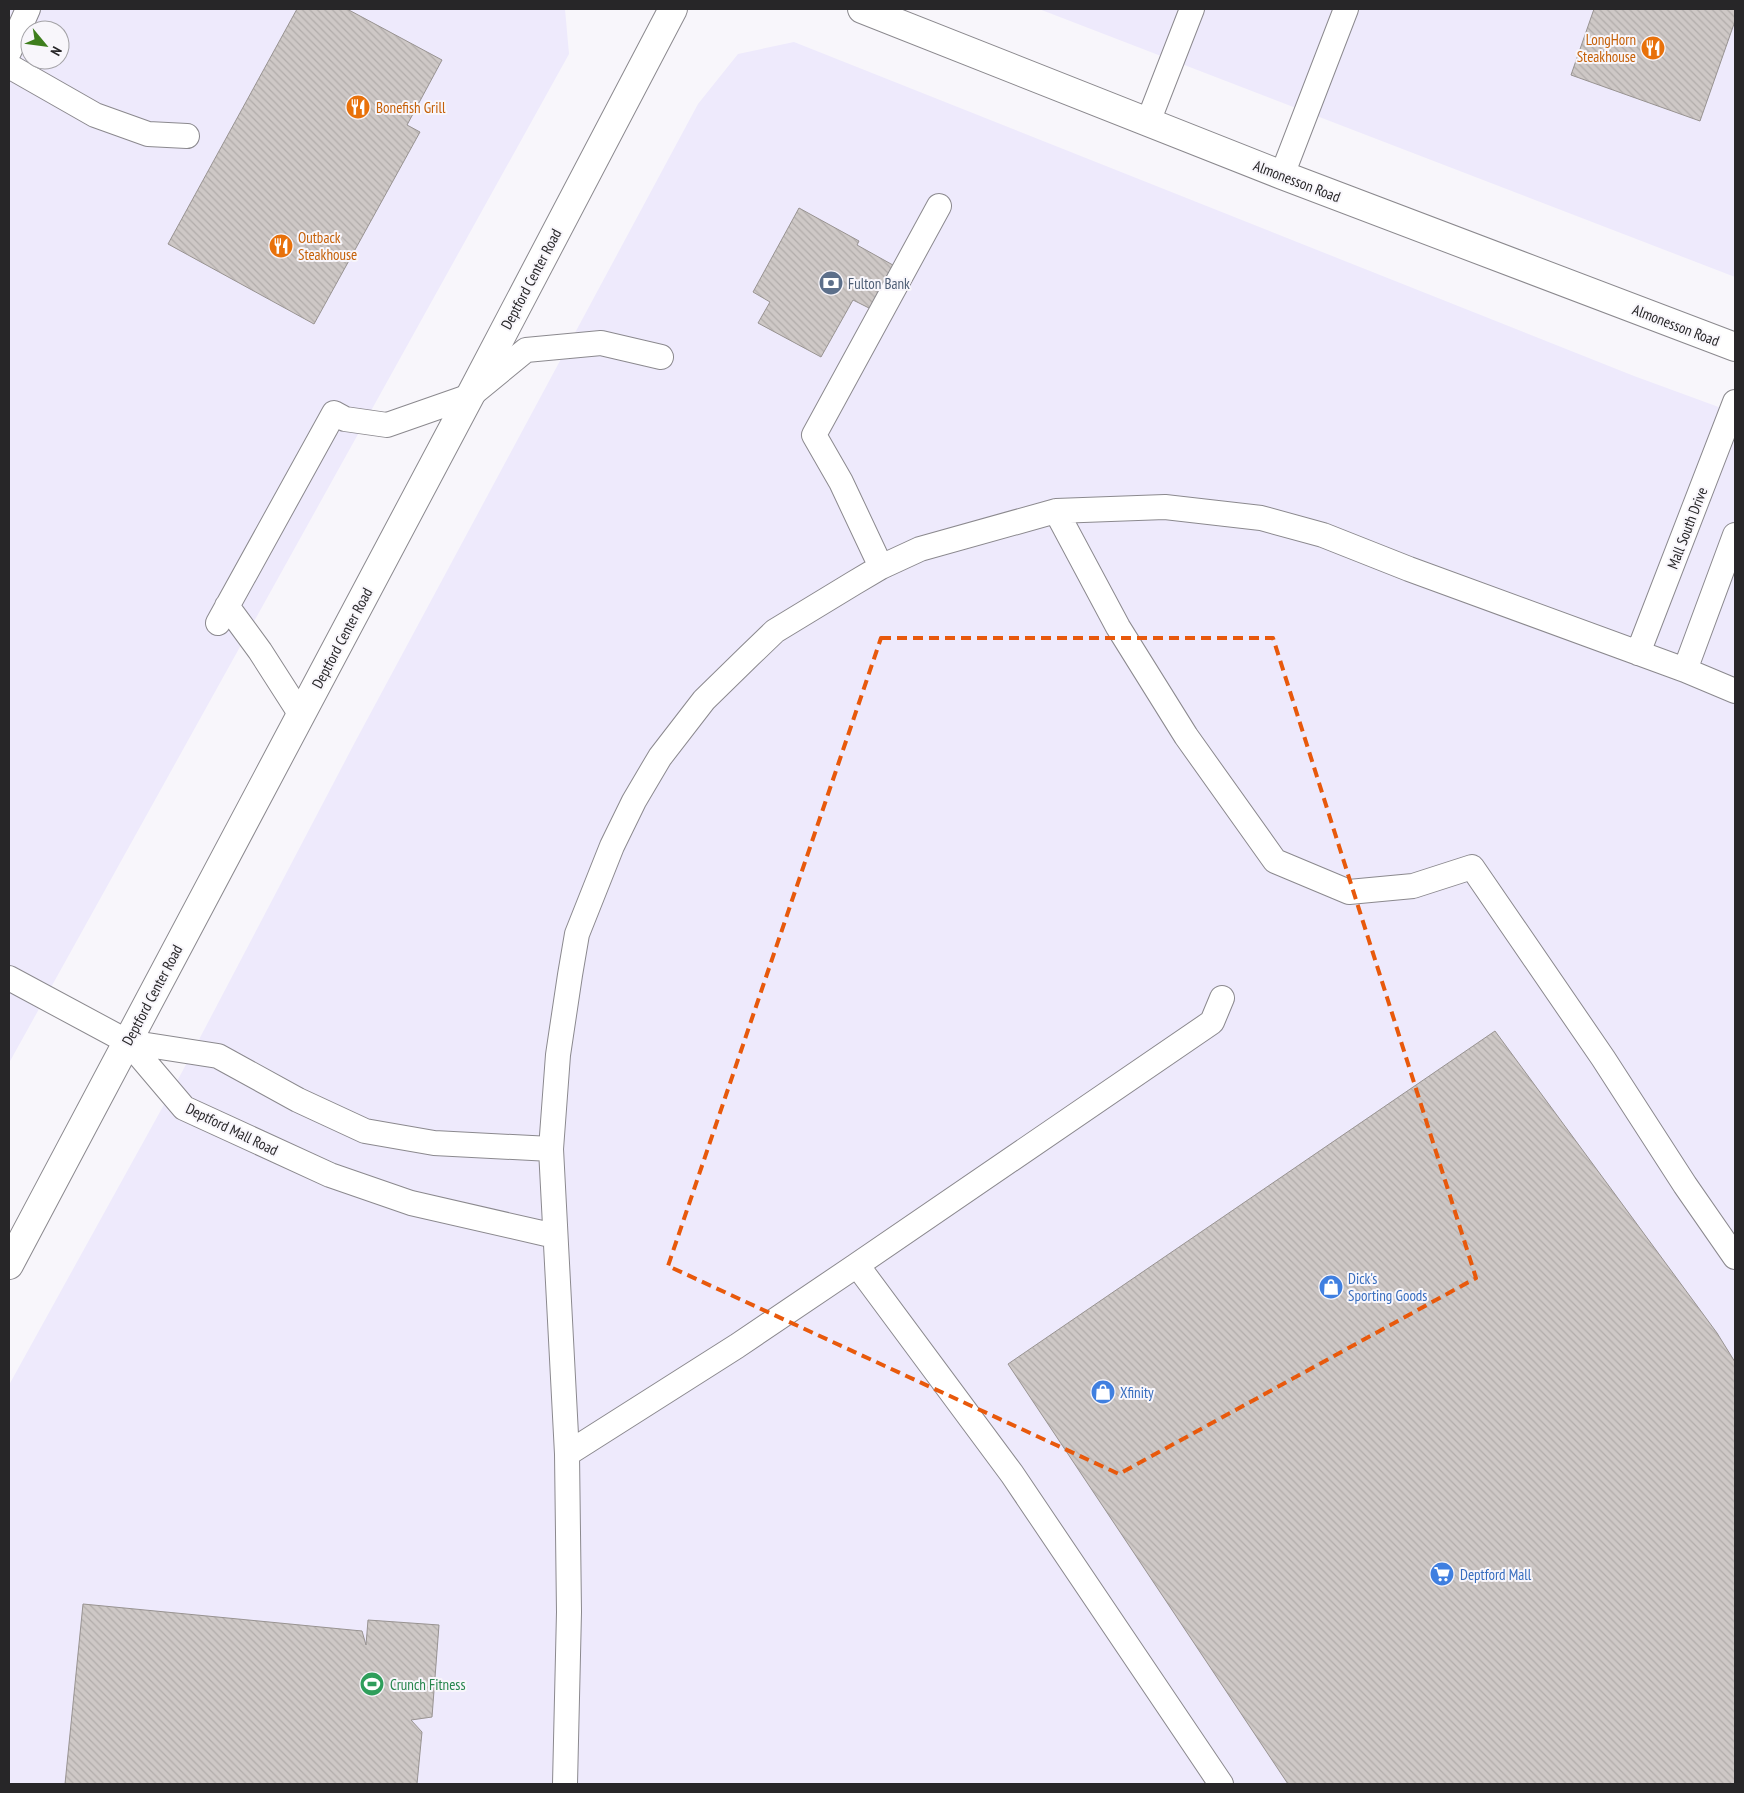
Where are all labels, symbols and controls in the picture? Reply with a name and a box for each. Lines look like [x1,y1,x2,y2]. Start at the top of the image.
north arrow [20,20,70,70]
place label: LongHorn Steakhouse [1577,30,1636,66]
restaurant icon: LongHorn Steakhouse [1640,35,1666,61]
text: N [47,44,66,59]
restaurant icon: Bonefish Grill [345,94,371,120]
place label: Bonefish Grill [376,98,446,117]
street label: Almonesson Road [1251,156,1343,206]
street label: Deptford Center Road [497,226,565,332]
place label: Outback Steakhouse [298,228,357,264]
restaurant icon: Outback Steakhouse [268,233,294,259]
bank icon: Fulton Bank [818,270,844,296]
place label: Fulton Bank [848,274,910,293]
street label: Almonesson Road [1630,300,1722,350]
street label: Mall South Drive [1663,484,1711,572]
street label: Deptford Center Road [308,585,376,691]
street label: Deptford Center Road [118,942,186,1048]
street label: Deptford Mall Road [183,1099,281,1159]
place label: Dick's Sporting Goods [1348,1269,1427,1305]
shop icon: Dick's Sporting Goods [1318,1274,1344,1300]
shop icon: Xfinity [1090,1379,1116,1405]
place label: Xfinity [1120,1383,1154,1402]
supermarket icon: Deptford Mall [1429,1561,1455,1587]
place label: Deptford Mall [1460,1565,1532,1584]
sports icon: Crunch Fitness [359,1671,385,1697]
place label: Crunch Fitness [390,1675,466,1694]

